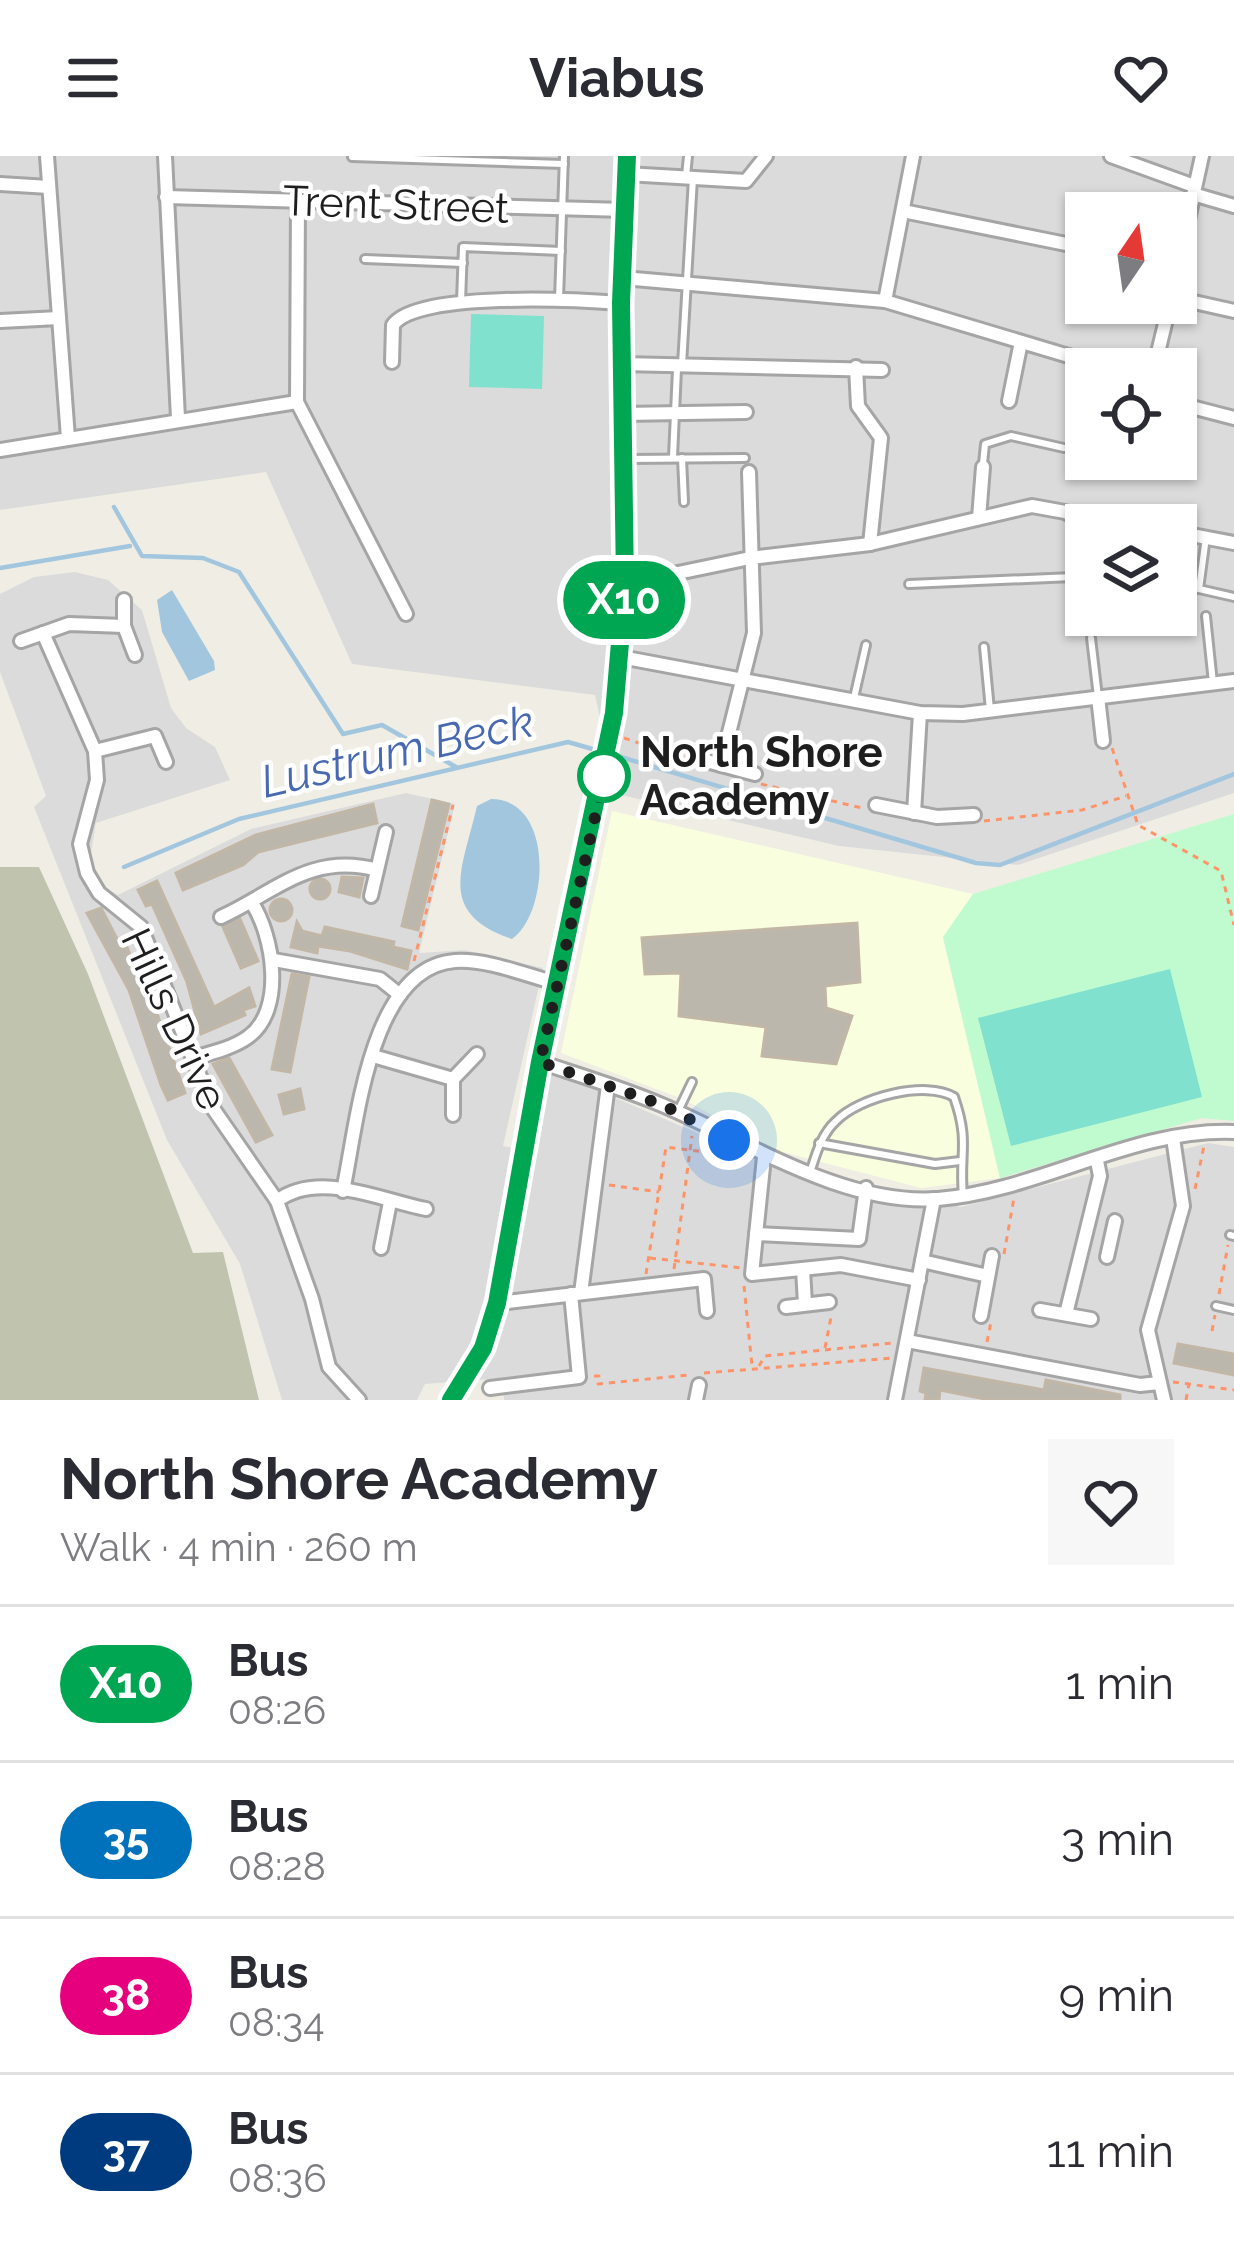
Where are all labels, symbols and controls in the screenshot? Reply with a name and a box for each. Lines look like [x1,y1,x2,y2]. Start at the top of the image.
icon: menu [60,45,126,111]
icon: heart [1108,45,1174,111]
text: Viabus [529,46,705,110]
street label: Trent Street [282,176,510,233]
north arrow [1065,192,1197,324]
map controls [1065,192,1197,636]
button: locate [1065,348,1197,480]
button: layers [1065,504,1197,636]
line badge: X10 [555,561,693,639]
text: X10 [587,575,661,624]
water label: Lustrum Beck [256,694,539,809]
place label: North Shore Academy [640,728,883,825]
marker: North Shore Academy [579,751,629,801]
street label: Hills Drive [111,921,238,1118]
your location [699,1110,759,1170]
button: heart [1048,1439,1174,1565]
text: North Shore Academy [60,1445,658,1512]
text: Walk · 4 min · 260 m [60,1524,418,1570]
text: Bus [228,1634,309,1687]
text: 1 min [1066,1657,1174,1710]
text: X10 [89,1659,163,1708]
text: 08:26 [228,1687,326,1733]
text: Bus [228,1790,309,1843]
text: 3 min [1061,1813,1174,1866]
text: 35 [103,1815,149,1864]
text: 08:28 [228,1843,326,1889]
text: Bus [228,1946,309,1999]
text: 9 min [1059,1969,1174,2022]
text: 38 [102,1971,150,2020]
text: 08:34 [228,1999,324,2045]
text: Bus [228,2102,309,2155]
text: 11 min [1047,2125,1174,2178]
text: 37 [103,2127,150,2176]
text: 08:36 [228,2155,327,2201]

